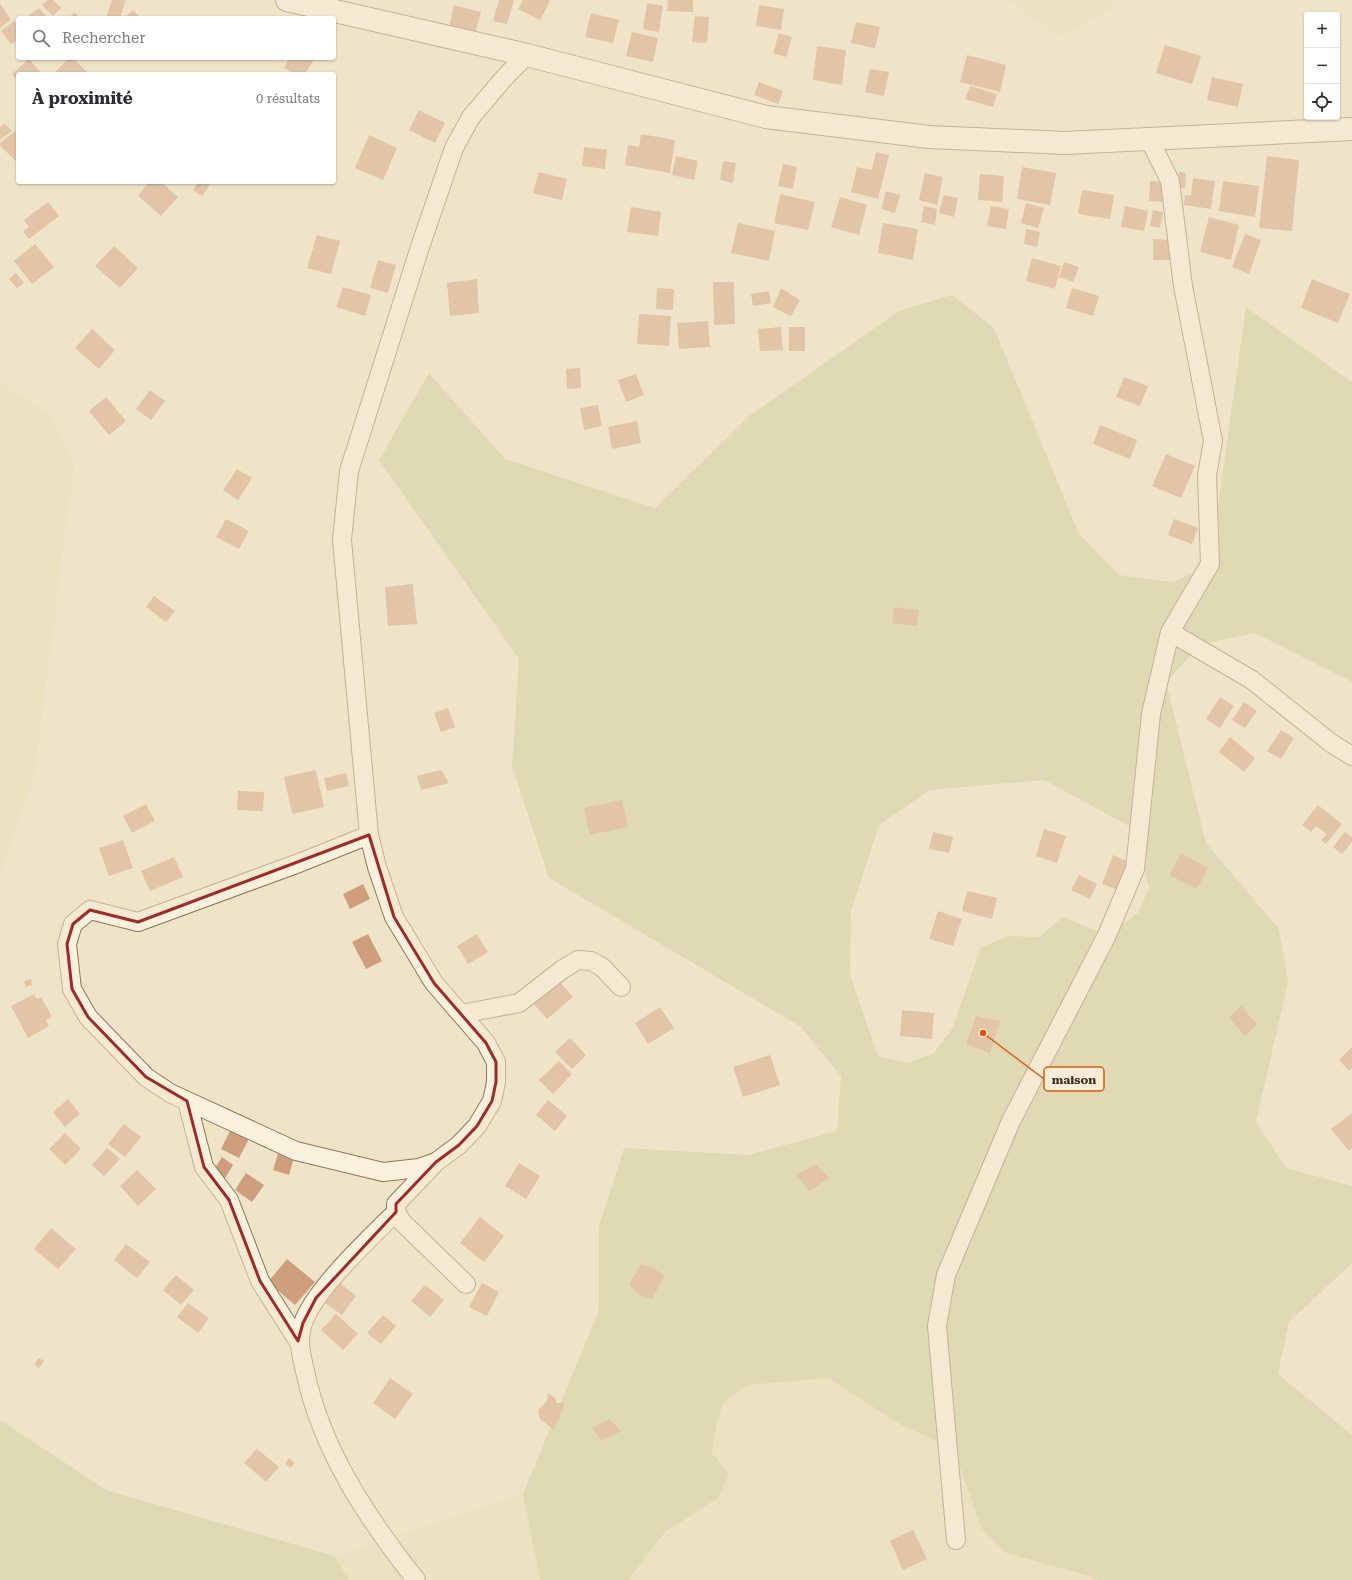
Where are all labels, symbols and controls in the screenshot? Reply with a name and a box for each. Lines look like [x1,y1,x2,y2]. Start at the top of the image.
map controls [1304,12,1340,120]
button: + [1304,12,1340,48]
search box [16,16,336,60]
icon: search [30,27,52,49]
text: Rechercher [62,29,145,47]
button: − [1304,48,1340,84]
button: locate [1304,84,1340,120]
text: À proximité [32,88,133,108]
text: 0 résultats [256,91,320,106]
callout: maison [1044,1067,1104,1091]
text: maison [1052,1073,1096,1087]

